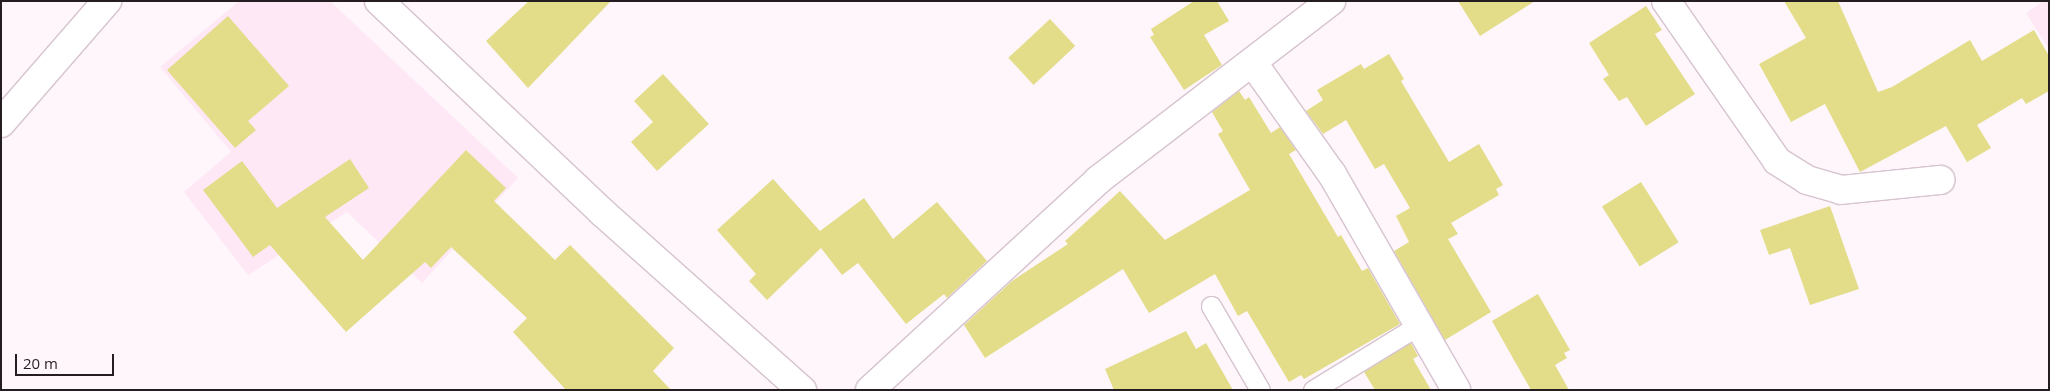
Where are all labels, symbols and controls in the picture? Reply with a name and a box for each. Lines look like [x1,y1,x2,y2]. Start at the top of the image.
scale bar [18,344,116,376]
text: 20 m [23,353,58,373]

